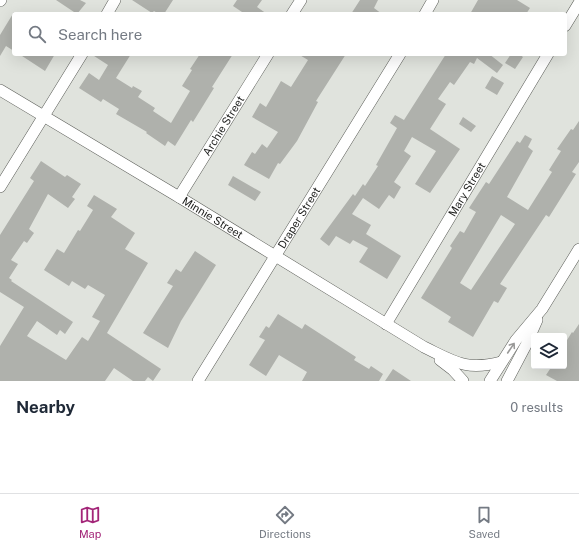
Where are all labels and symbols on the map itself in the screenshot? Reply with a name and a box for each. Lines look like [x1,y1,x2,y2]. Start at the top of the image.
street label: Archie Street [200,94,246,158]
street label: Mary Street [446,160,488,219]
street label: Draper Street [275,185,322,250]
street label: Minnie Street [180,194,245,241]
one-way arrow [507,343,515,354]

